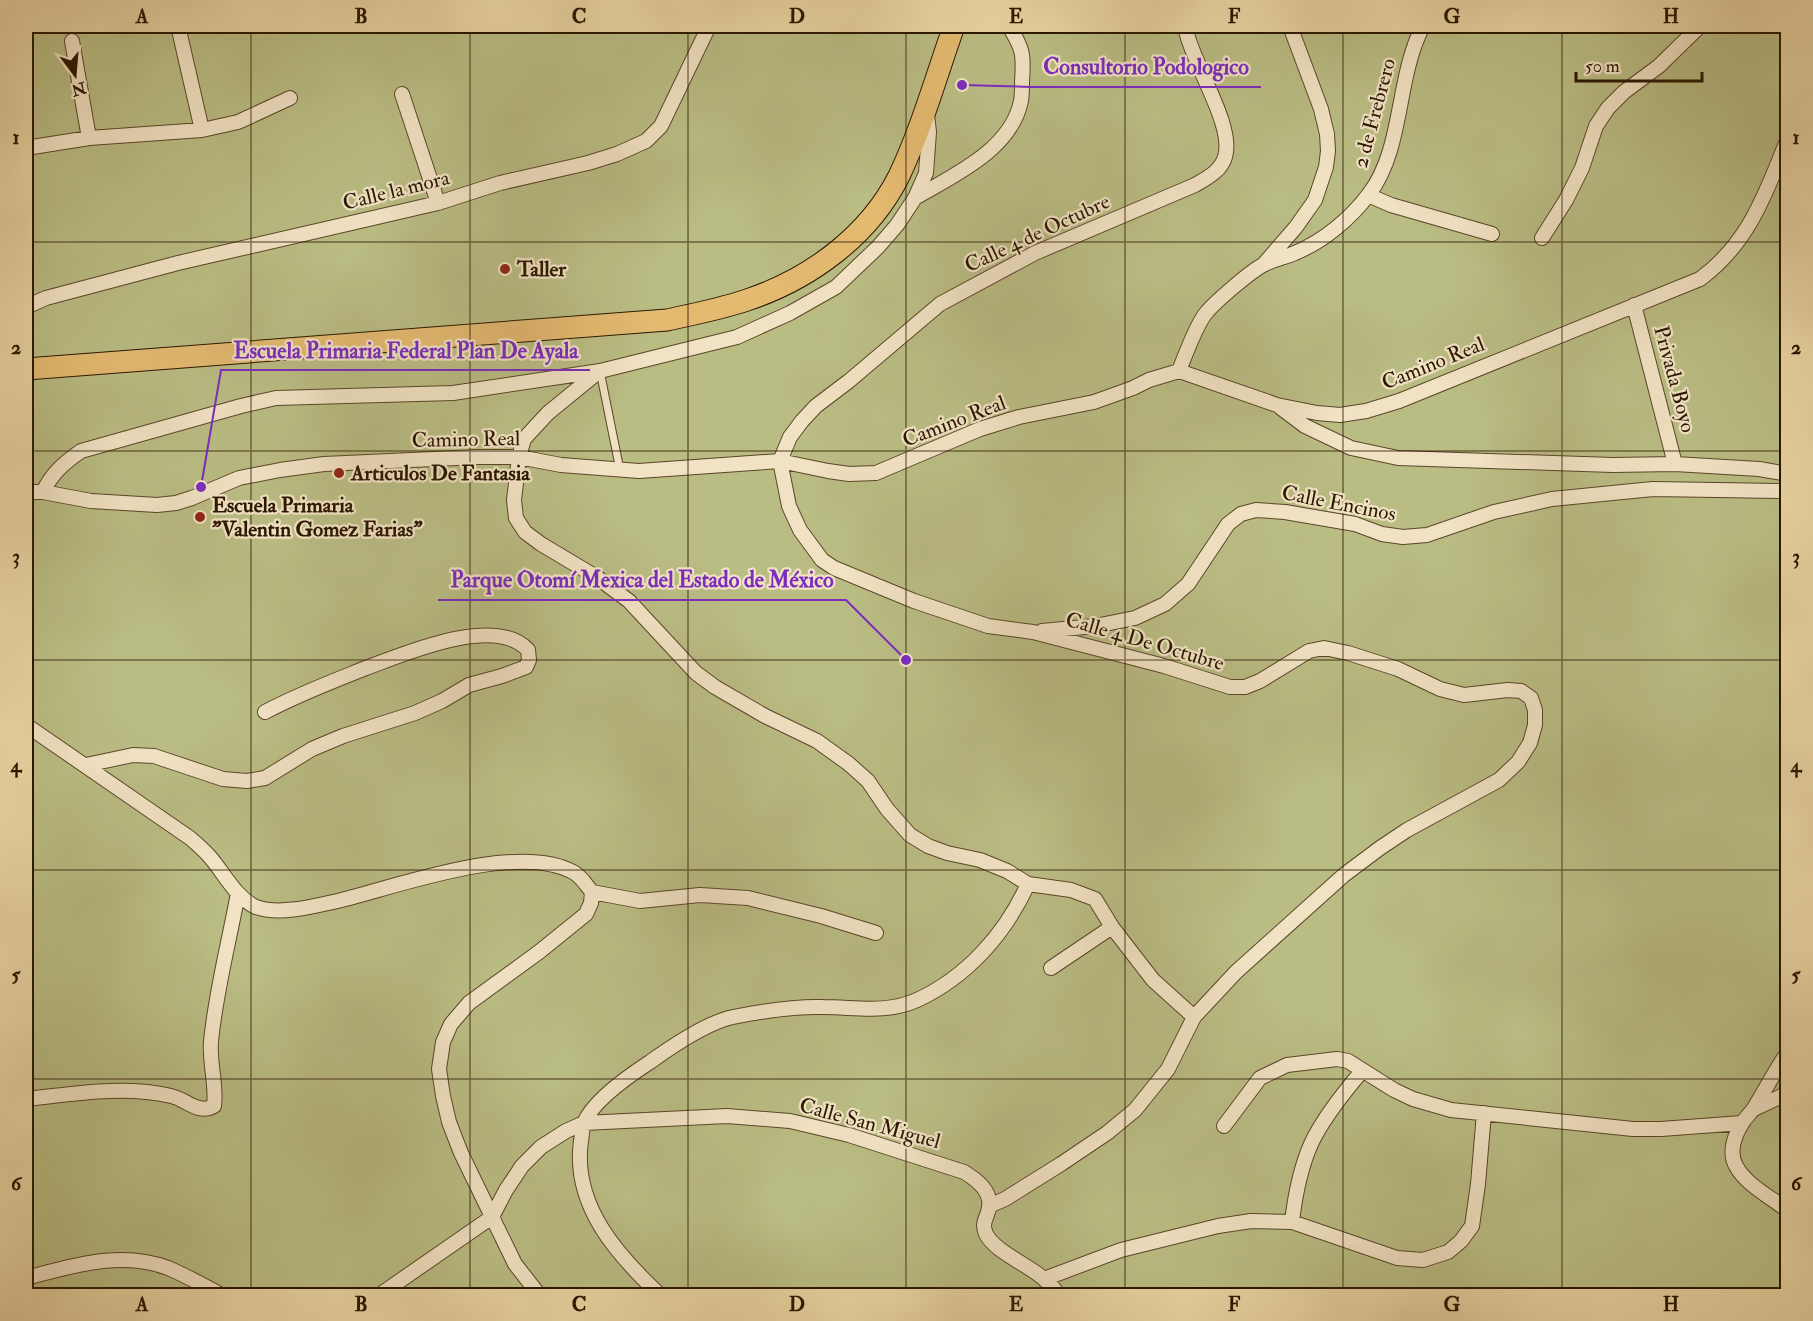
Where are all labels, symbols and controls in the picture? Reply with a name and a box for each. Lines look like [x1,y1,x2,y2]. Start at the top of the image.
text: A [135,4,149,29]
text: B [354,4,368,29]
text: C [572,4,586,29]
text: D [789,4,805,29]
text: E [1009,4,1024,29]
text: F [1228,4,1241,29]
text: G [1444,4,1461,29]
text: H [1663,4,1679,29]
north arrow [45,45,105,105]
scale bar [1576,45,1702,83]
callout: Consultorio Podologico [1031,47,1261,87]
text: Consultorio Podologico [1043,53,1249,82]
street label: 2 de Frebrero [1347,55,1402,171]
text: 50 m [1585,55,1620,78]
text: N [69,77,89,100]
text: 1 [12,125,20,150]
text: 1 [1792,125,1800,150]
street label: Calle la mora [340,164,453,217]
street label: Calle 4 de Octubre [960,188,1114,279]
place label: Taller [516,256,567,283]
marker: Taller [498,262,512,276]
street label: Privada Boyo [1647,323,1702,435]
callout: Escuela Primaria Federal Plan De Ayala [221,330,590,370]
street label: Camino Real [1378,330,1489,396]
text: 2 [11,335,21,360]
text: 2 [1791,335,1801,360]
text: Escuela Primaria Federal Plan De Ayala [234,337,579,366]
street label: Camino Real [899,389,1010,454]
street label: Camino Real [411,425,521,454]
place label: Articulos De Fantasia [350,460,531,487]
marker: Articulos De Fantasia [332,466,346,480]
street label: Calle Encinos [1279,479,1398,528]
place label: Escuela Primaria "Valentin Gomez Farias" [212,492,423,543]
marker: Escuela Primaria "Valentin Gomez Farias" [193,510,207,524]
text: 3 [12,544,20,569]
text: 3 [1792,544,1800,569]
callout: Parque Otomí Mexica del Estado de México [438,560,846,600]
text: Parque Otomí Mexica del Estado de México [450,566,834,595]
street label: Calle 4 De Octubre [1062,606,1228,677]
text: 4 [10,753,23,778]
text: 4 [1790,753,1803,778]
text: 5 [12,962,22,987]
text: 5 [1792,962,1802,987]
street label: Calle San Miguel [796,1092,944,1155]
text: 6 [11,1171,23,1196]
text: 6 [1791,1171,1803,1196]
text: A [135,1292,149,1317]
text: B [354,1292,368,1317]
text: C [572,1292,586,1317]
text: D [789,1292,805,1317]
text: E [1009,1292,1024,1317]
text: F [1228,1292,1241,1317]
text: G [1444,1292,1461,1317]
text: H [1663,1292,1679,1317]

